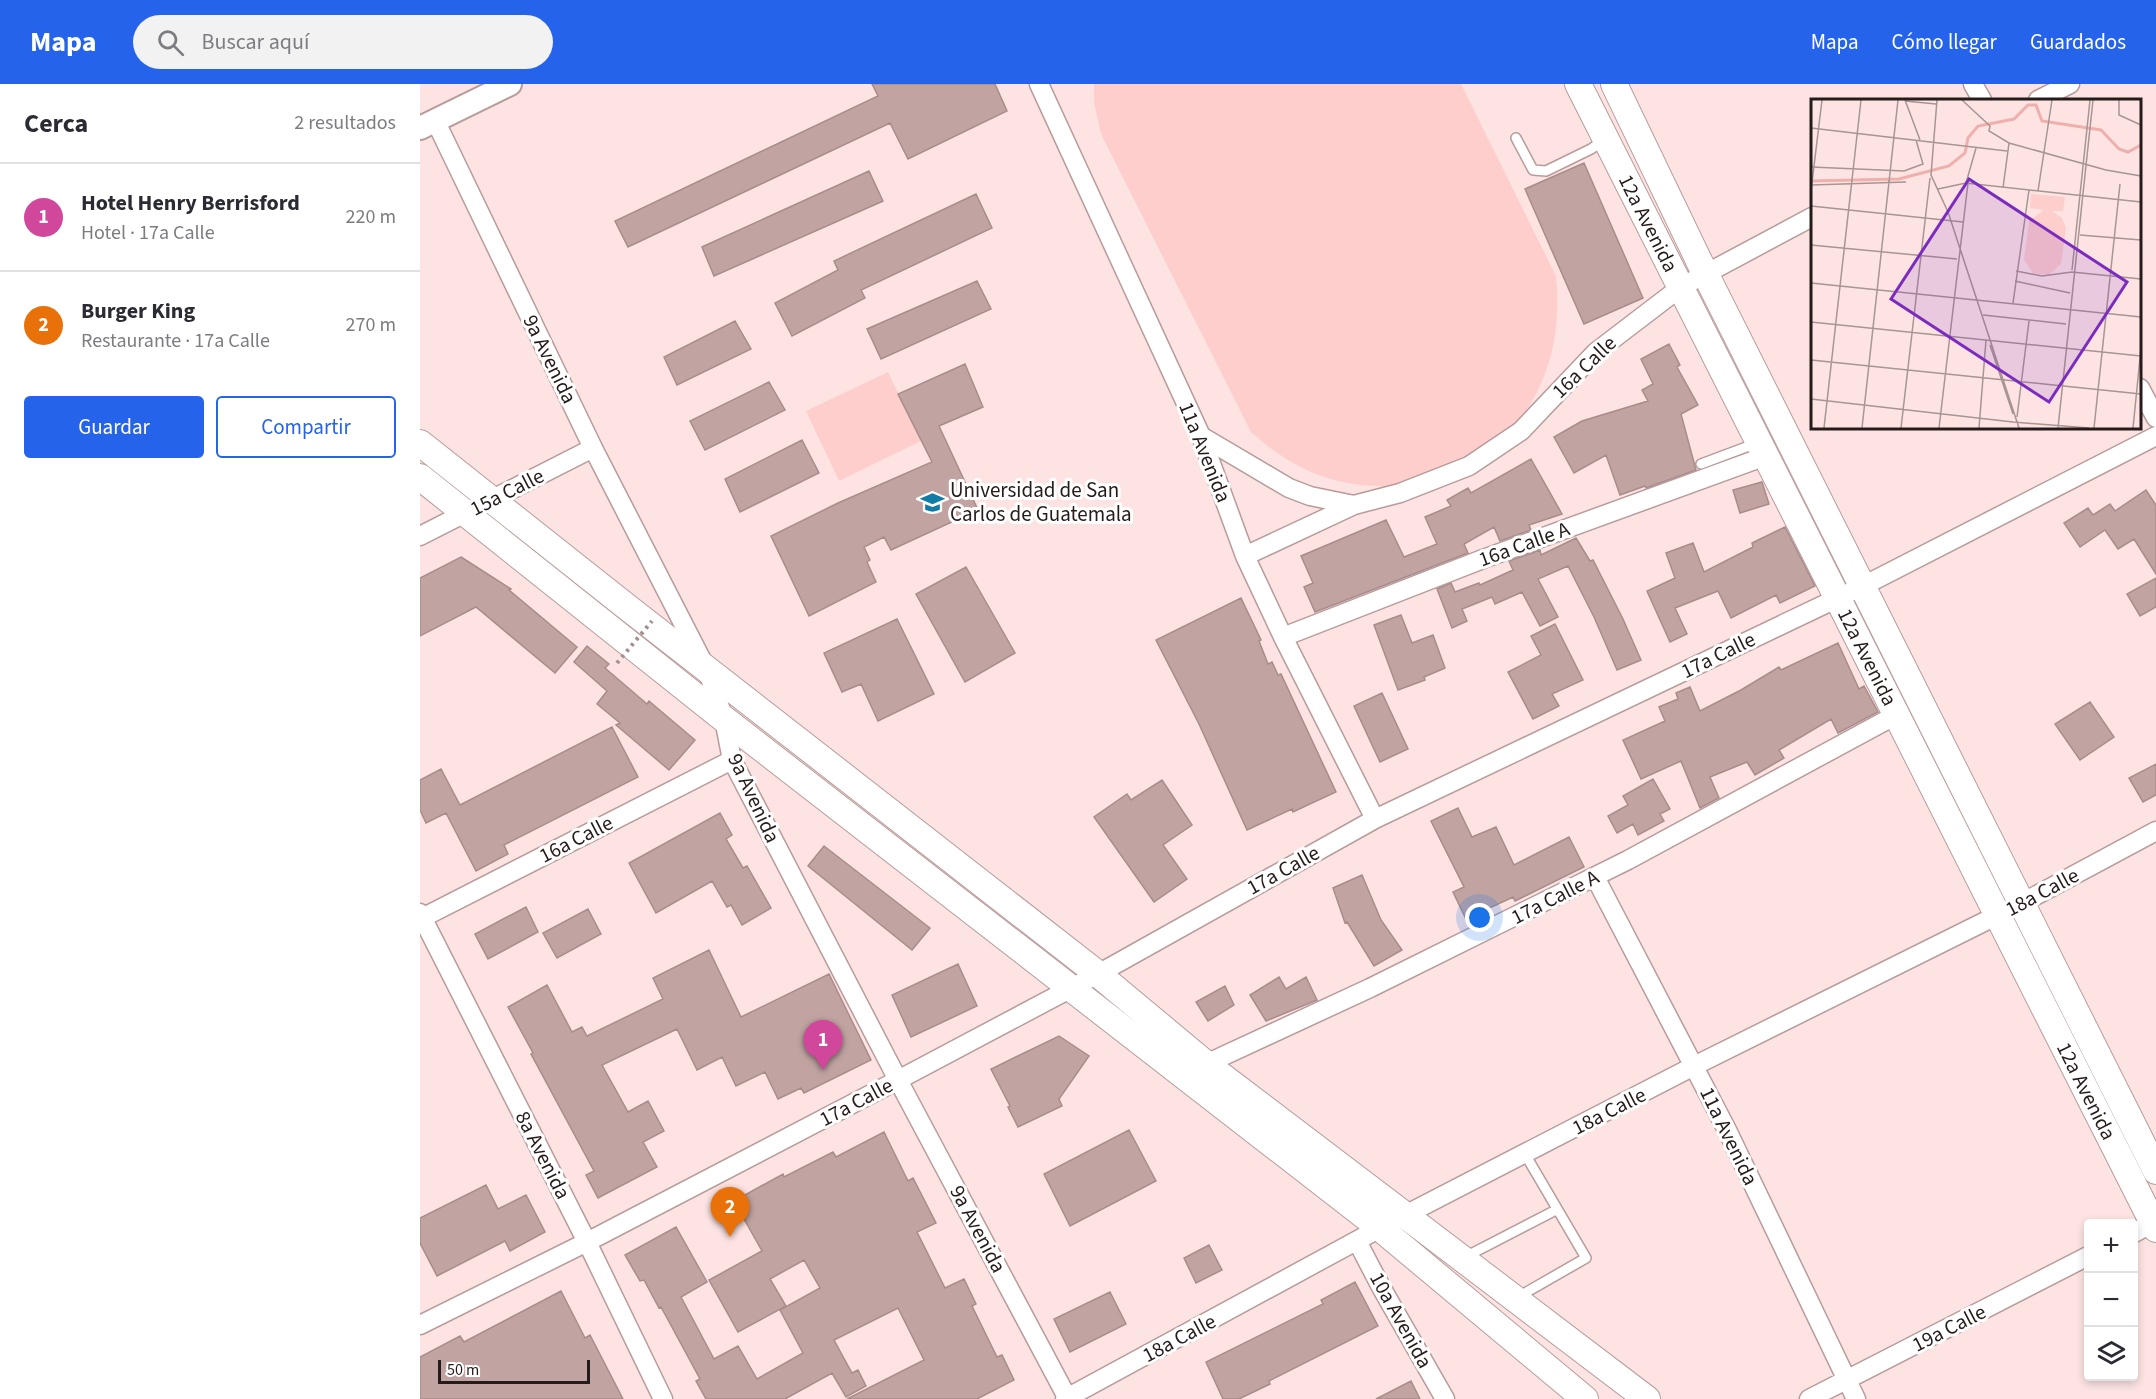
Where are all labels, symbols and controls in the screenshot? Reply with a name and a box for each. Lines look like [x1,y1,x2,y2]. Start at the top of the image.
search box [133,15,553,69]
text: Mapa [30,22,97,62]
icon: search [154,26,187,59]
text: Buscar aquí [202,26,309,58]
text: Mapa [1811,27,1859,57]
text: Cómo llegar [1892,27,1997,57]
text: Guardados [2030,27,2126,57]
inset map [1811,99,2141,429]
text: Cerca [24,105,88,142]
text: 2 resultados [294,109,396,137]
street label: 12a Avenida [1611,169,1686,277]
text: Hotel Henry Berrisford [81,187,300,219]
text: 1 [38,203,49,231]
text: 220 m [346,203,396,231]
text: Hotel · 17a Calle [81,219,215,247]
text: Burger King [81,295,195,327]
street label: 9a Avenida [516,309,584,409]
text: 2 [38,311,49,339]
text: 270 m [346,311,396,339]
text: Restaurante · 17a Calle [81,327,270,355]
street label: 16a Calle [1545,329,1623,405]
button: Guardar [24,396,204,458]
button: Compartir [216,396,396,458]
street label: 11a Avenida [1171,397,1239,507]
street label: 15a Calle [465,461,549,523]
place label: Universidad de San Carlos de Guatemala [950,475,1132,529]
school or university icon: Universidad de San Carlos de Guatemala [919,489,945,515]
street label: 16a Calle A [1474,513,1574,574]
street label: 12a Avenida [1830,603,1905,711]
street label: 17a Calle [1676,624,1760,686]
street label: 9a Avenida [720,748,788,848]
street label: 16a Calle [534,808,618,870]
street label: 17a Calle [1241,838,1325,902]
street label: 18a Calle [2000,860,2084,924]
street label: 17a Calle A [1506,862,1605,932]
your location [1465,903,1494,932]
pin: 1 [804,1020,842,1070]
street label: 12a Avenida [2049,1037,2124,1145]
street label: 17a Calle [814,1070,898,1134]
street label: 18a Calle [1567,1080,1651,1142]
street label: 11a Avenida [1692,1082,1766,1190]
street label: 8a Avenida [508,1106,578,1204]
street label: 9a Avenida [942,1180,1014,1278]
pin: 2 [710,1188,750,1237]
map controls [2084,1219,2138,1381]
button: + [2084,1219,2138,1273]
street label: 10a Avenida [1362,1266,1440,1374]
button: − [2084,1273,2138,1327]
street label: 19a Calle [1907,1297,1991,1359]
street label: 18a Calle [1137,1306,1221,1370]
button: layers [2084,1327,2138,1381]
scale bar [438,1357,590,1384]
text: 50 m [447,1359,479,1381]

